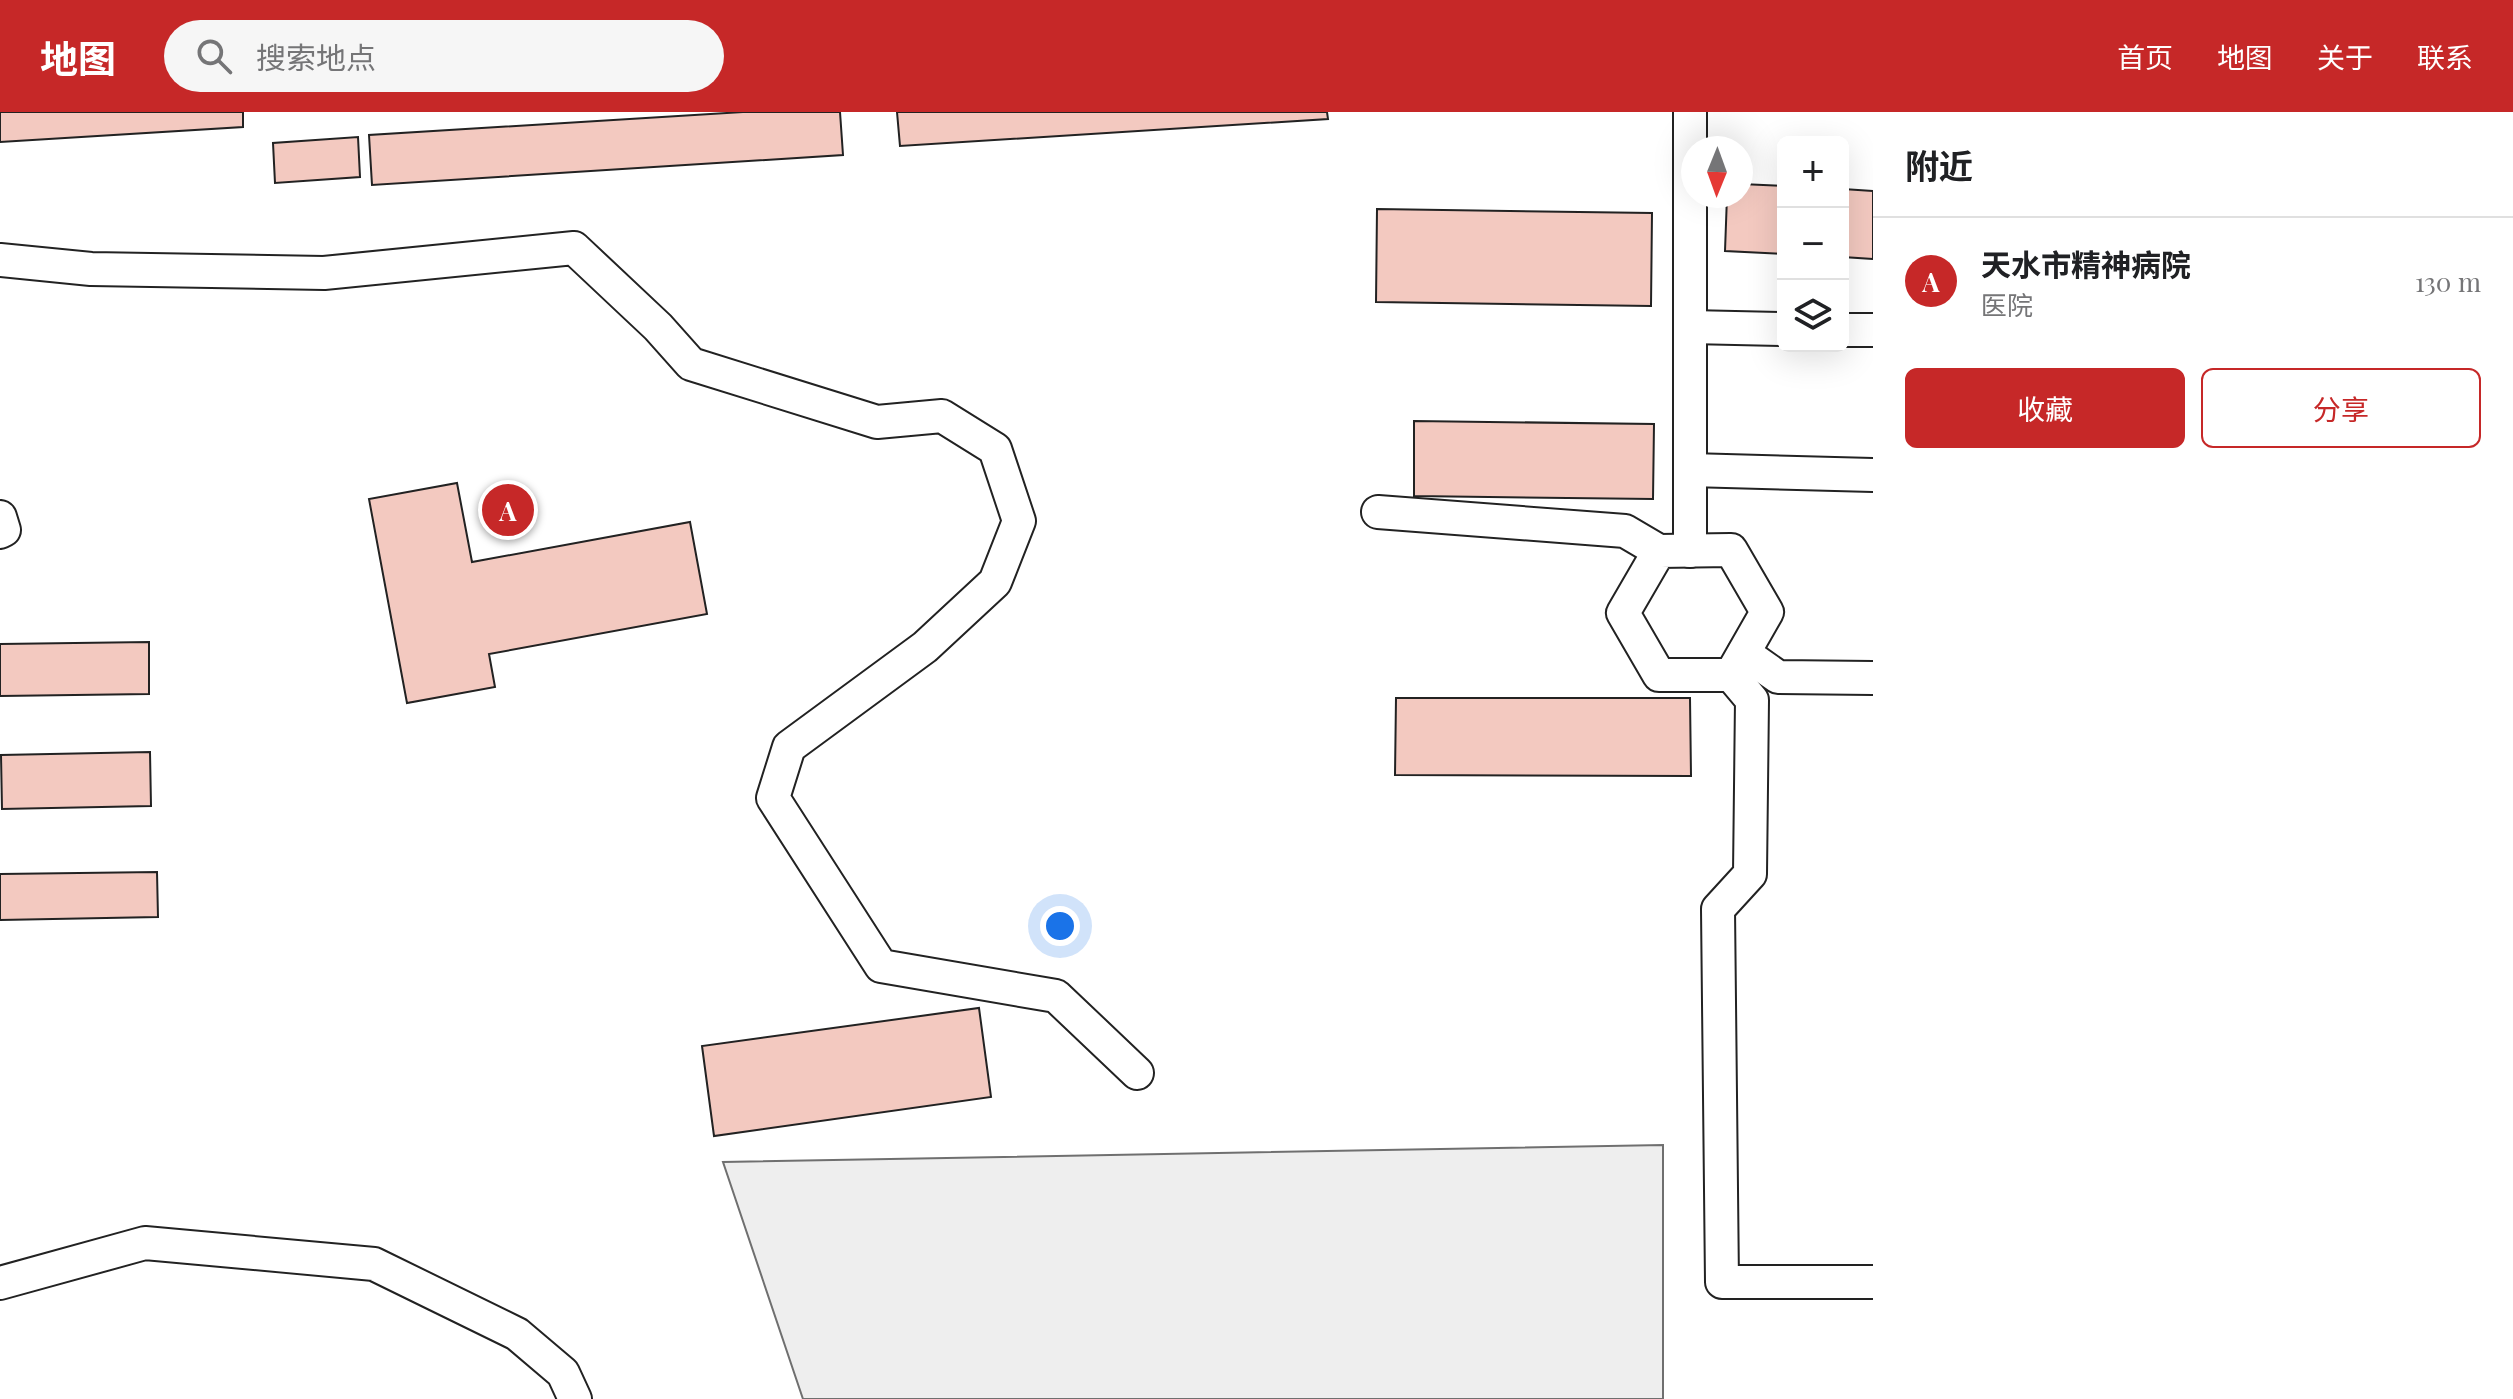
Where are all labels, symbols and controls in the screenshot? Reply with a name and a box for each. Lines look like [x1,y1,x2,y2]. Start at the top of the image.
search box [164,20,724,92]
text: 地图 [40,32,116,83]
icon: search [192,34,236,78]
text: 搜索地点 [256,37,376,77]
text: 首页 [2117,38,2173,75]
text: 地图 [2217,38,2273,75]
text: 关于 [2317,38,2373,75]
text: 联系 [2417,38,2473,75]
north arrow [1681,136,1753,208]
map controls [1777,136,1849,352]
button: + [1777,136,1849,208]
text: 附近 [1905,142,1973,188]
button: − [1777,208,1849,280]
text: 天水市精神病院 [1981,244,2191,284]
text: A [1922,264,1940,299]
text: 130 m [2415,264,2481,299]
button: layers [1777,280,1849,352]
text: 医院 [1981,287,2033,322]
button: 收藏 [1905,368,2185,448]
button: 分享 [2201,368,2481,448]
pin: A [482,480,534,540]
your location [1040,906,1080,946]

